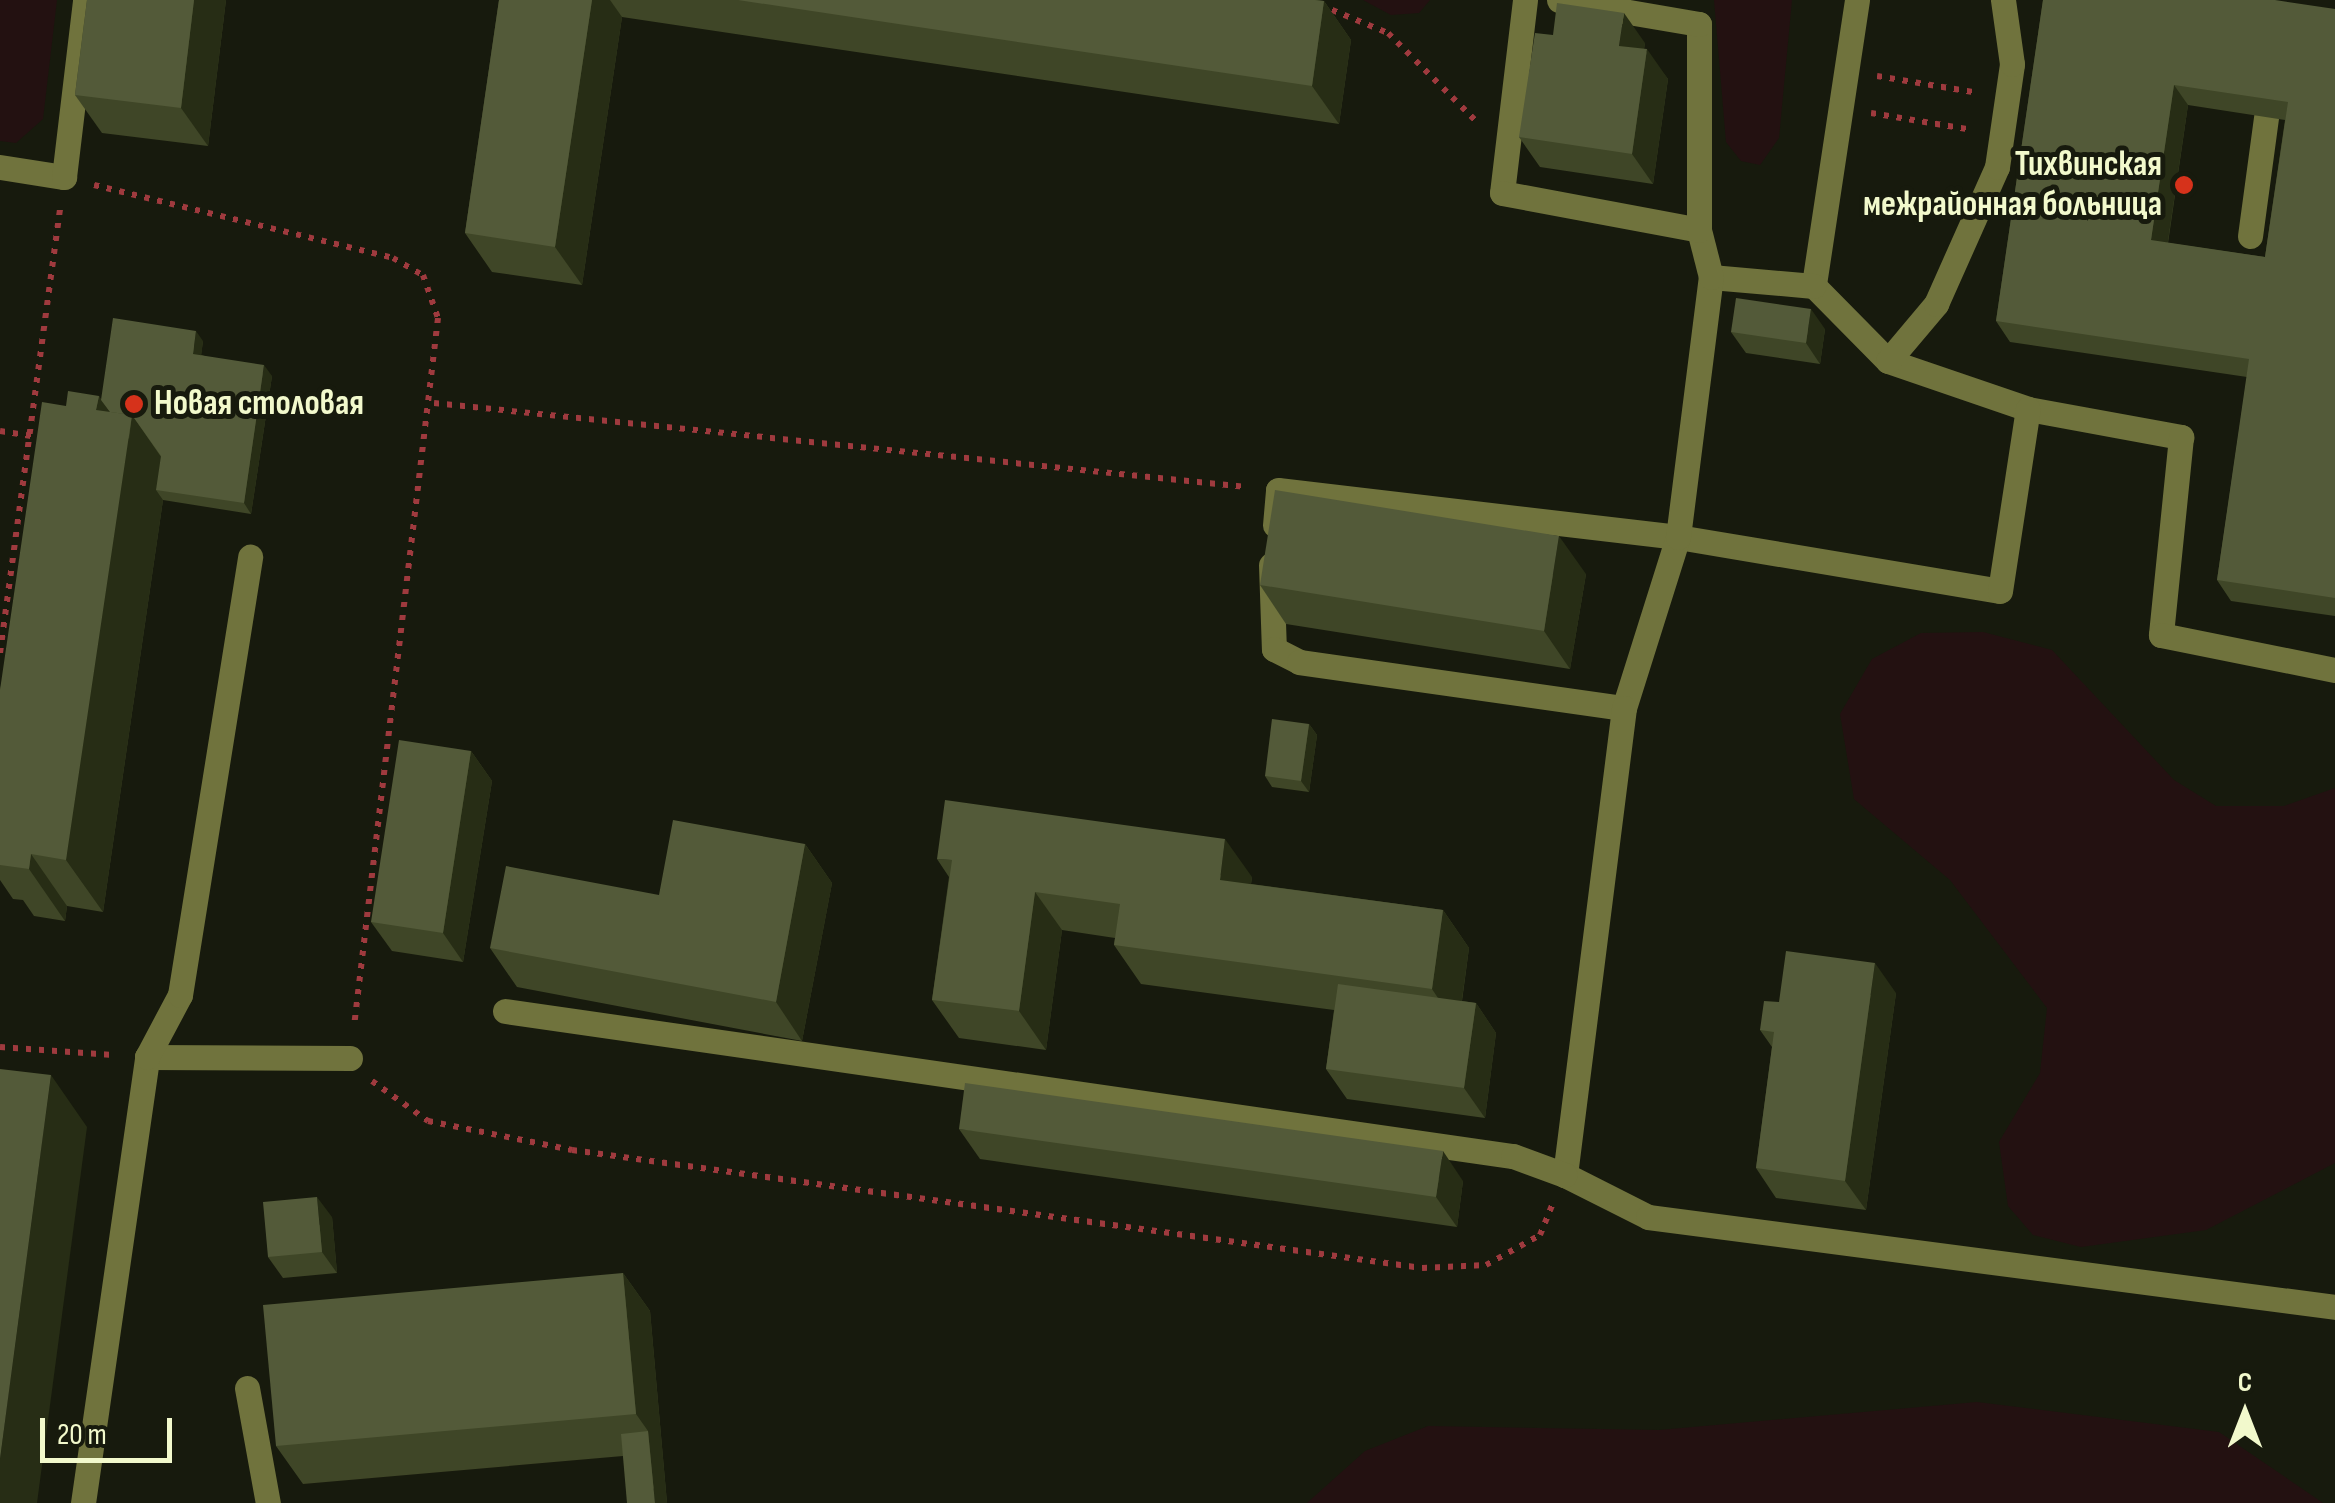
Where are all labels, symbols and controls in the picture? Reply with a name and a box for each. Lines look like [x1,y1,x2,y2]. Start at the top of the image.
place label: Тихвинская межрайонная больница [1863,144,2162,226]
marker: Тихвинская межрайонная больница [2171,172,2197,198]
place label: Новая столовая [154,383,364,425]
marker: Новая столовая [123,393,145,415]
north arrow [2195,1363,2295,1463]
text: С [2238,1366,2252,1399]
scale bar [45,1398,178,1460]
text: 20 m [57,1417,107,1453]

